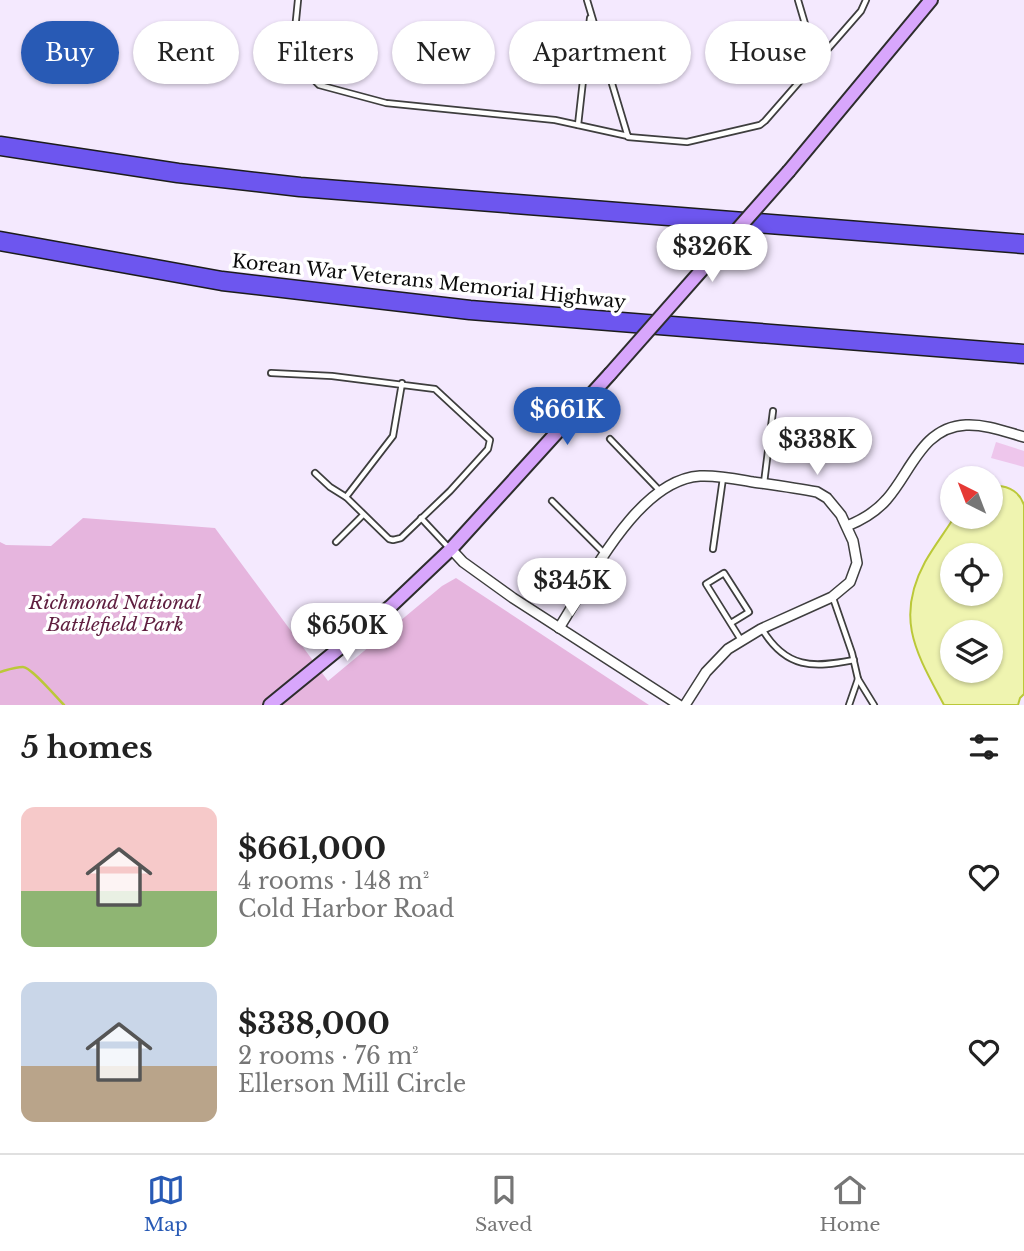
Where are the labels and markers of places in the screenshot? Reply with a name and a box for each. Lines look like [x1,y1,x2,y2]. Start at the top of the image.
pin: $326K [663,224,761,284]
pin: $661K [518,388,616,447]
pin: $338K [768,418,866,477]
pin: $345K [523,558,621,618]
pin: $650K [298,604,396,663]

